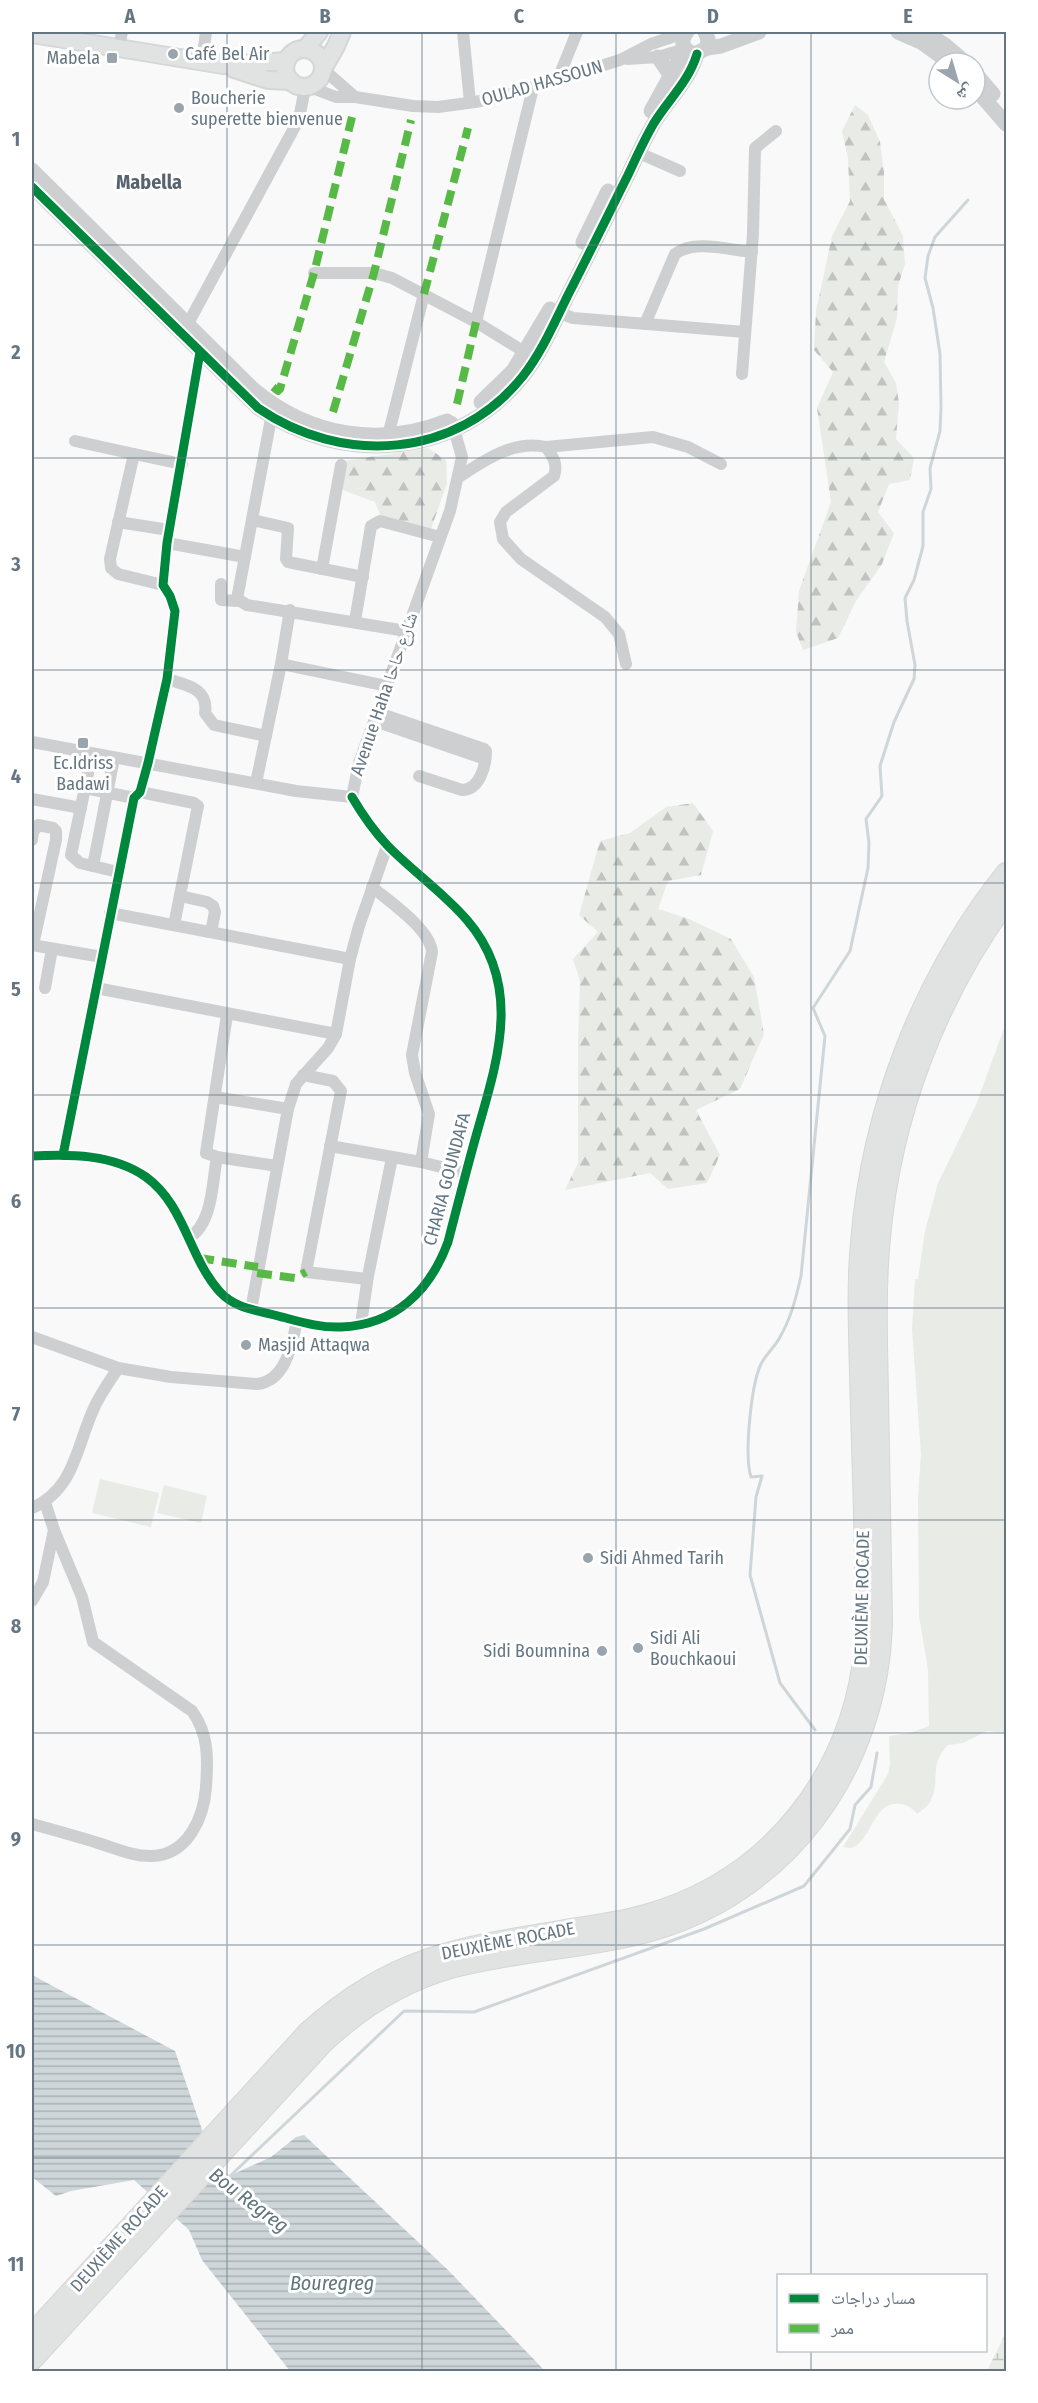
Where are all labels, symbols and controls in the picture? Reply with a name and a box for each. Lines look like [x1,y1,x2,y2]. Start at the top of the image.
text: A [124,4,137,28]
text: B [319,4,331,28]
text: C [514,4,525,28]
text: D [707,4,719,28]
text: E [903,4,913,28]
place label: Café Bel Air [185,43,270,65]
place label: Mabela [46,47,100,69]
marker: Café Bel Air [166,47,180,61]
marker: Mabela [105,51,119,65]
north arrow [927,51,987,111]
street label: OULAD HASSOUN [479,55,605,111]
text: ش [953,80,978,105]
place label: Boucherie superette bienvenue [191,87,343,130]
marker: Boucherie superette bienvenue [172,101,186,115]
text: 1 [12,127,20,151]
district label: Mabella [116,170,182,194]
text: 2 [10,340,21,364]
text: 3 [10,552,21,576]
street label: Avenue Haha شارع حاحا [346,610,422,778]
marker: Ec.Idriss Badawi [76,736,90,750]
place label: Ec.Idriss Badawi [53,752,113,795]
text: 4 [11,764,21,788]
text: 5 [11,977,21,1001]
street label: CHARIA GOUNDAFA [419,1109,475,1248]
text: 6 [11,1189,21,1213]
place label: Masjid Attaqwa [258,1334,370,1356]
marker: Masjid Attaqwa [239,1338,253,1352]
text: 7 [12,1402,21,1426]
street label: DEUXIÈME ROCADE [849,1530,874,1666]
place label: Sidi Ahmed Tarih [600,1547,724,1569]
marker: Sidi Ahmed Tarih [581,1551,595,1565]
text: 8 [11,1614,22,1638]
place label: Sidi Ali Bouchkaoui [650,1627,736,1670]
place label: Sidi Boumnina [483,1640,590,1662]
marker: Sidi Ali Bouchkaoui [631,1641,645,1655]
marker: Sidi Boumnina [595,1644,609,1658]
text: 9 [11,1827,21,1851]
street label: DEUXIÈME ROCADE [439,1916,577,1965]
text: 10 [6,2039,26,2063]
water label: Bou Regreg [205,2162,293,2238]
street label: DEUXIÈME ROCADE [65,2181,172,2297]
text: 11 [8,2252,24,2276]
water label: Bouregreg [290,2271,374,2295]
legend [777,2274,987,2352]
text: مسار دراجات [831,2287,915,2309]
text: ممر [830,2317,854,2339]

